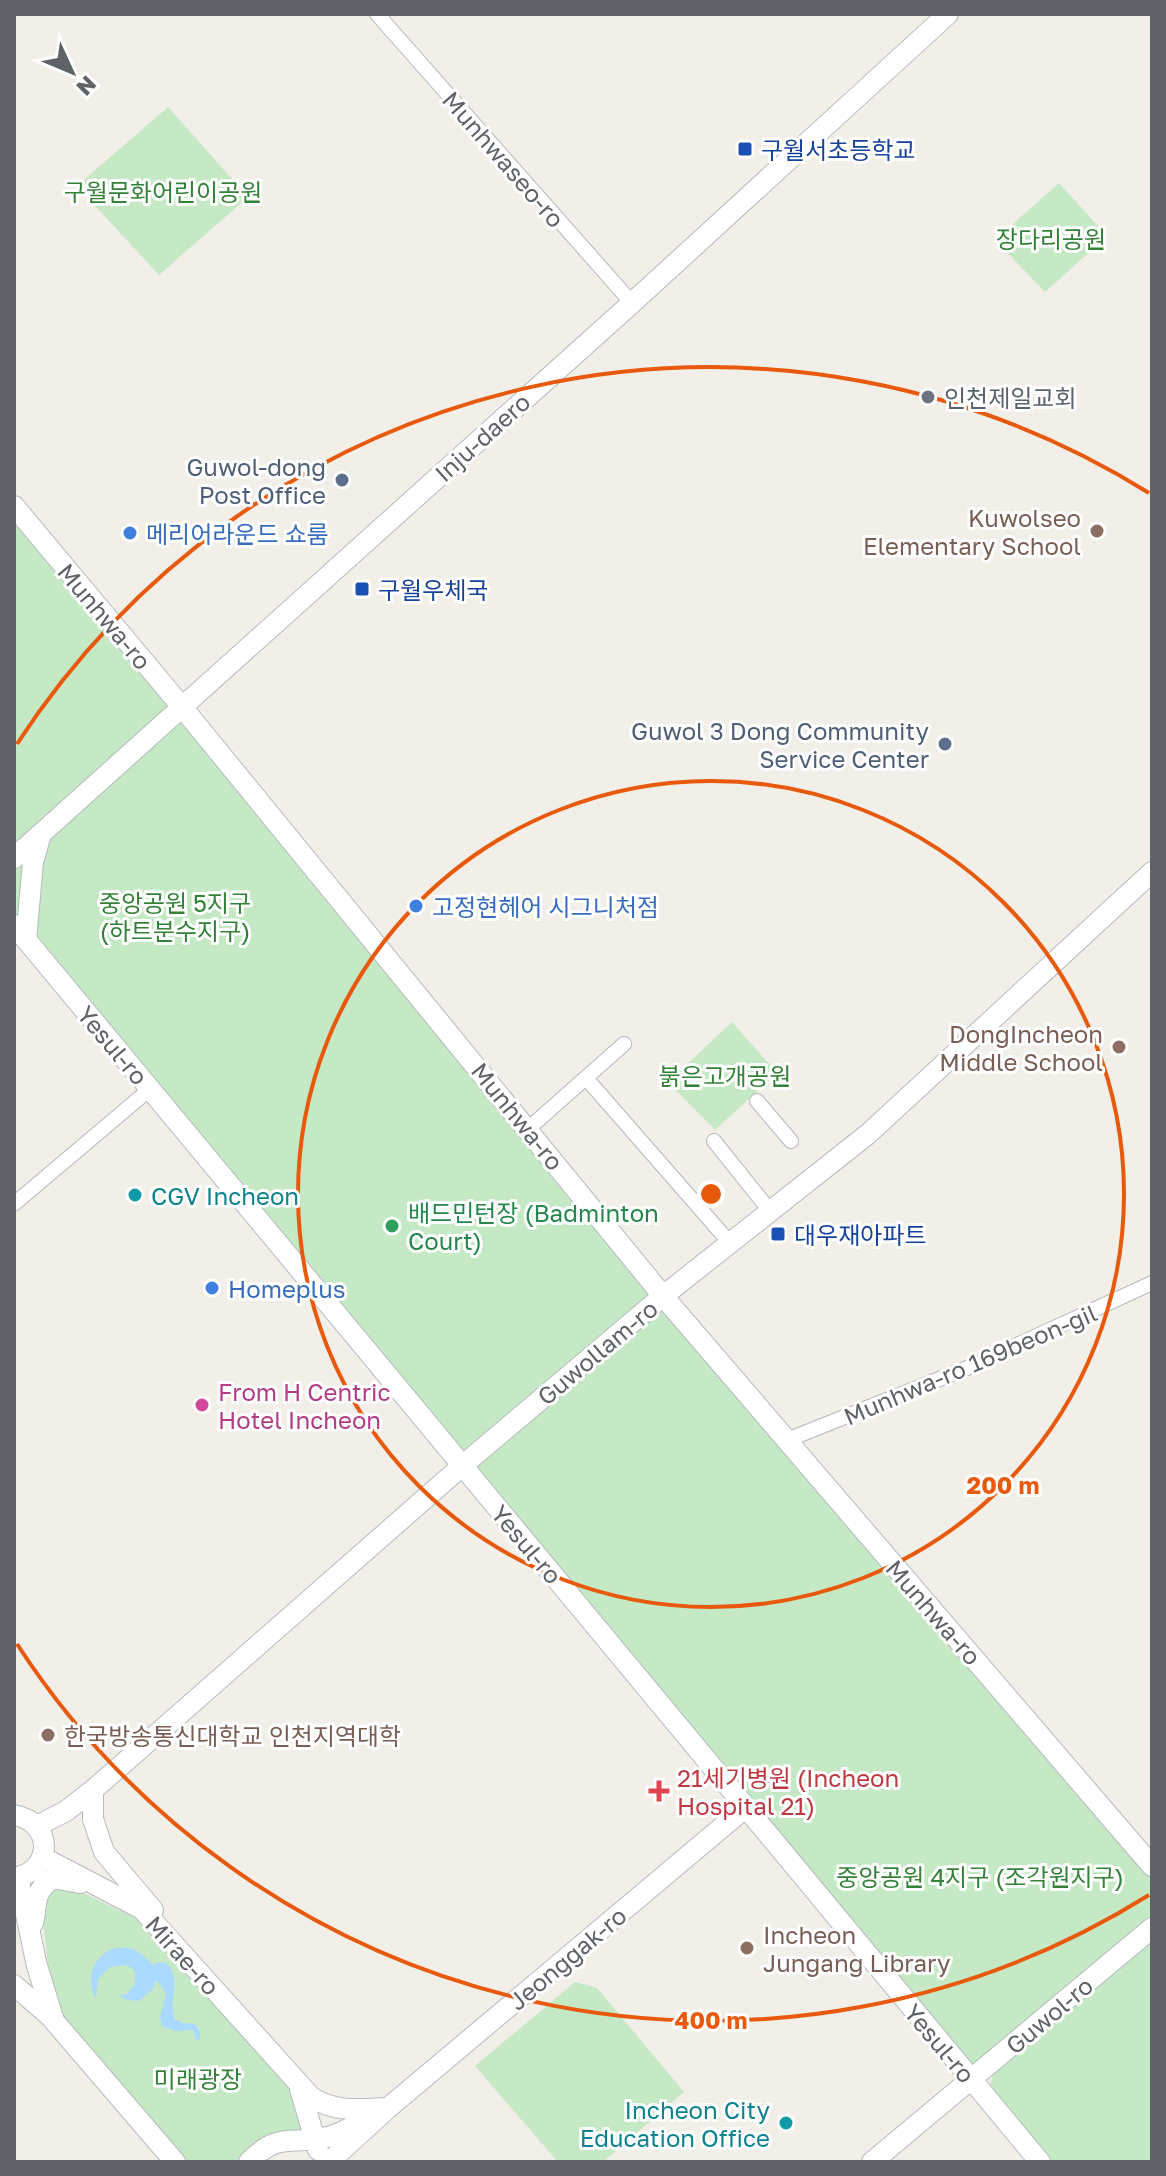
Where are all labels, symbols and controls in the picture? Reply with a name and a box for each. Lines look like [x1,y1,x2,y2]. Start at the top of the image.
north arrow [32,32,112,112]
text: N [71,71,102,102]
street label: Munhwaseo-ro [437,85,571,233]
place label: 구월서초등학교 [761,135,916,164]
marker: 구월서초등학교 [736,140,754,158]
park label: 구월문화어린이공원 [64,177,262,206]
park label: 장다리공원 [996,224,1106,253]
place label: 인천제일교회 [944,383,1076,412]
street label: Inju-daero [428,387,536,487]
marker: 인천제일교회 [919,388,937,406]
place label: Guwol-dong Post Office [186,452,326,509]
marker: Guwol-dong Post Office [333,471,351,489]
place label: Kuwolseo Elementary School [863,503,1081,560]
place label: 메리어라운드 쇼룸 [146,519,329,548]
marker: Kuwolseo Elementary School [1088,522,1106,540]
marker: 메리어라운드 쇼룸 [121,524,139,542]
street label: Munhwa-ro [52,557,158,675]
place label: 구월우체국 [378,575,488,604]
marker: 구월우체국 [353,580,371,598]
place label: Guwol 3 Dong Community Service Center [631,716,929,773]
marker: Guwol 3 Dong Community Service Center [936,735,954,753]
park label: 중앙공원 5지구 (하트분수지구) [99,888,251,945]
place label: 고정현헤어 시그니처점 [432,892,659,921]
marker: 고정현헤어 시그니처점 [407,897,425,915]
street label: Yesul-ro [72,1000,154,1090]
place label: DongIncheon Middle School [939,1019,1103,1076]
marker: DongIncheon Middle School [1110,1038,1128,1056]
street label: Munhwa-ro [466,1057,570,1175]
park label: 붉은고개공원 [659,1061,791,1090]
centre of rings [697,1180,725,1208]
place label: CGV Incheon [151,1181,299,1210]
marker: CGV Incheon [126,1186,144,1204]
place label: 배드민턴장 (Badminton Court) [408,1198,659,1255]
marker: 배드민턴장 (Badminton Court) [383,1217,401,1235]
place label: 대우재아파트 [794,1220,926,1249]
marker: 대우재아파트 [769,1225,787,1243]
place label: Homeplus [228,1274,345,1303]
marker: Homeplus [203,1279,221,1297]
street label: Guwollam-ro [531,1293,663,1411]
street label: Munhwa-ro 169beon-gil [839,1297,1101,1431]
place label: From H Centric Hotel Incheon [218,1377,391,1434]
marker: From H Centric Hotel Incheon [193,1396,211,1414]
text: 200 m [967,1470,1039,1499]
street label: Yesul-ro [486,1499,568,1589]
street label: Munhwa-ro [881,1554,987,1670]
place label: 한국방송통신대학교 인천지역대학 [64,1721,401,1750]
marker: 한국방송통신대학교 인천지역대학 [39,1726,57,1744]
place label: 21세기병원 (Incheon Hospital 21) [677,1763,899,1820]
marker: 21세기병원 (Incheon Hospital 21) [648,1780,670,1802]
park label: 중앙공원 4지구 (조각원지구) [836,1862,1124,1891]
street label: Jeonggak-ro [502,1900,632,2016]
street label: Mirae-ro [140,1910,226,2000]
place label: Incheon Jungang Library [763,1920,951,1977]
marker: Incheon Jungang Library [738,1939,756,1957]
street label: Guwol-ro [1000,1970,1098,2060]
street label: Yesul-ro [899,1998,981,2088]
text: 400 m [674,2005,748,2034]
park label: 미래광장 [154,2064,242,2093]
place label: Incheon City Education Office [580,2095,770,2152]
marker: Incheon City Education Office [777,2114,795,2132]

